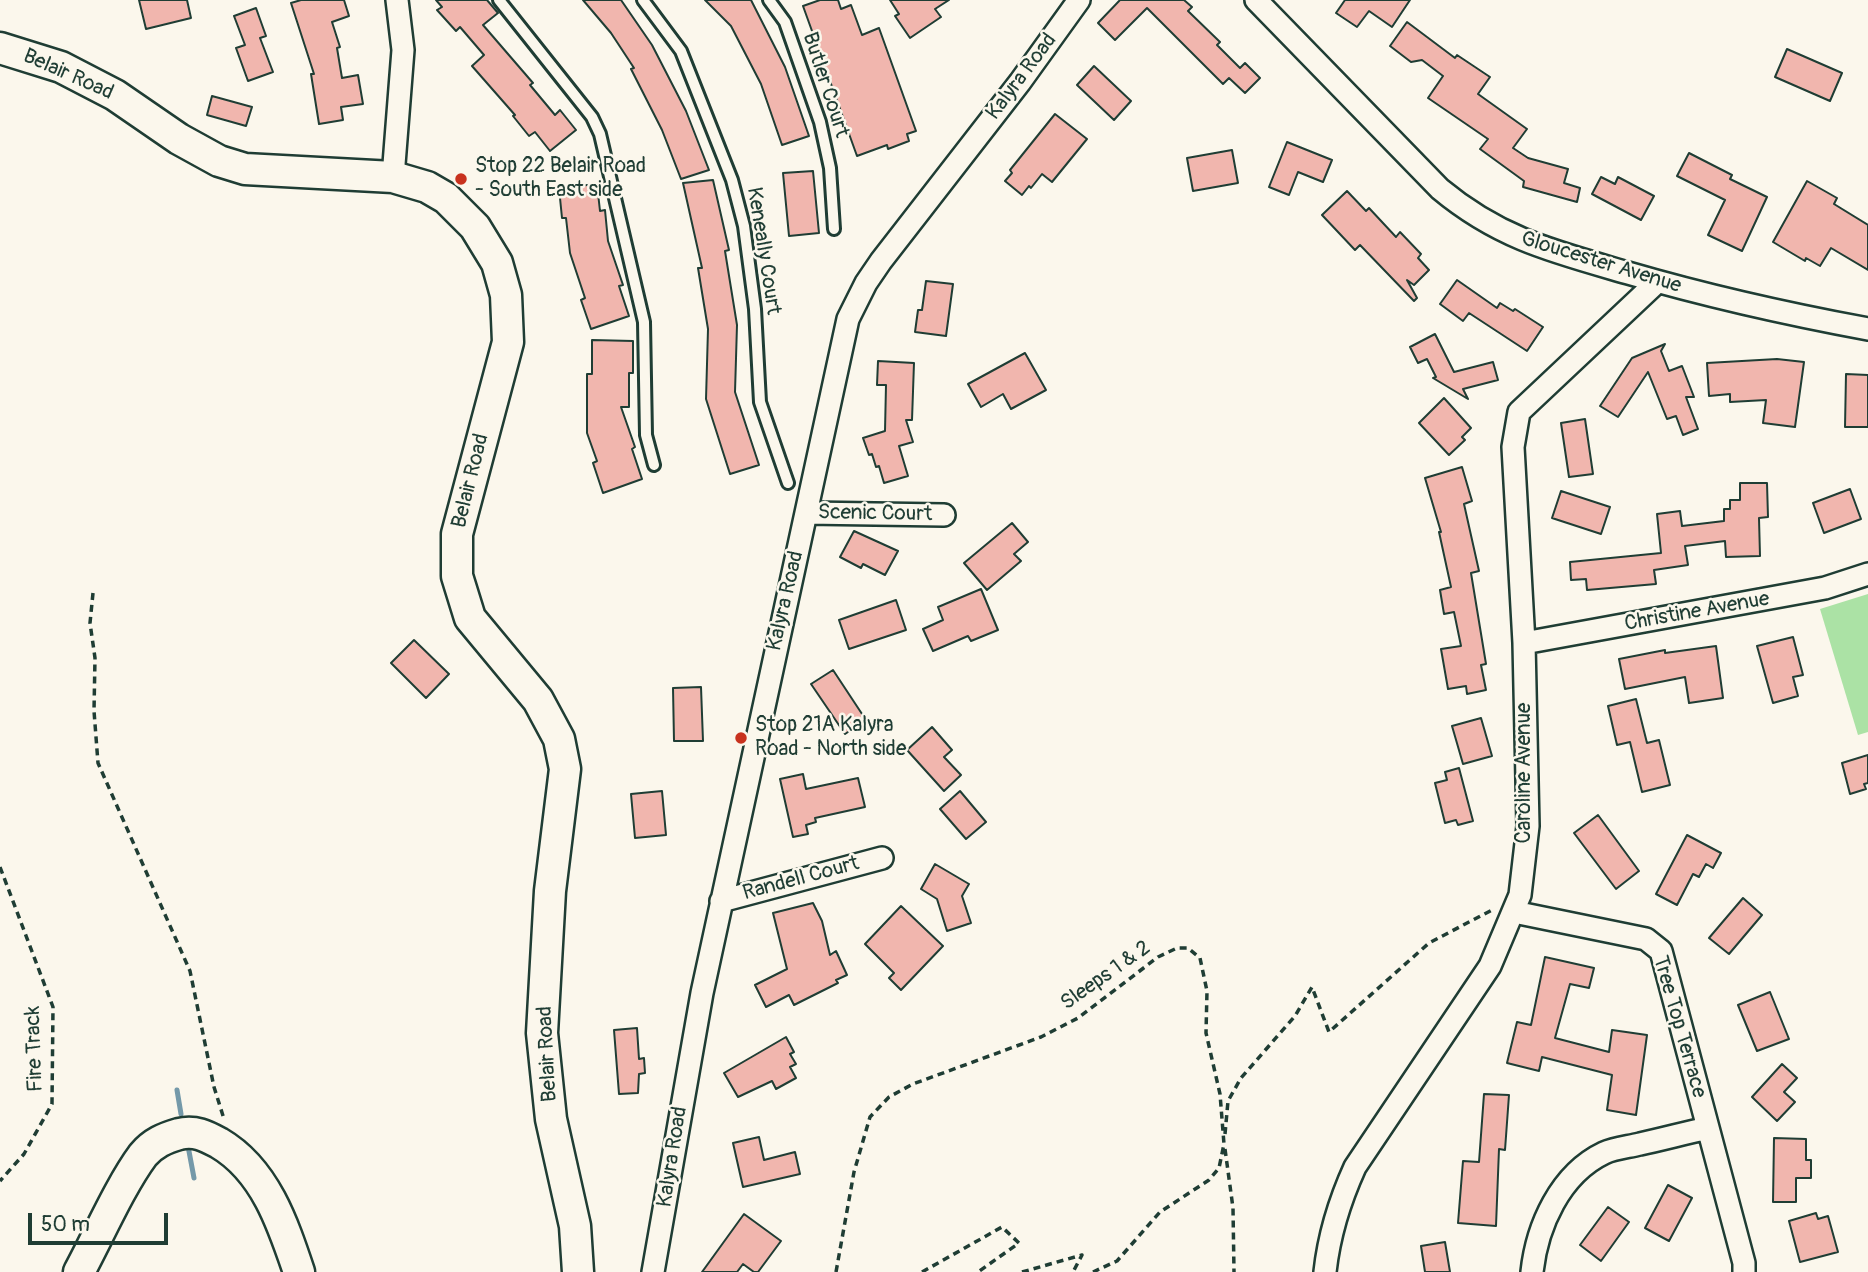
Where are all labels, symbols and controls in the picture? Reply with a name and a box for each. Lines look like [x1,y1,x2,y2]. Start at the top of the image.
street label: Butler Court [796,29,854,141]
street label: Kalyra Road [981,29,1063,125]
street label: Belair Road [19,44,117,106]
place label: Stop 22 Belair Road - South East side [475,154,646,204]
marker: Stop 22 Belair Road - South East side [453,171,469,187]
street label: Keneally Court [740,185,786,317]
street label: Gloucester Avenue [1518,227,1684,299]
street label: Belair Road [447,431,495,531]
street label: Scenic Court [818,500,932,528]
street label: Kalyra Road [762,549,810,653]
street label: Christine Avenue [1623,587,1771,637]
street label: Caroline Avenue [1512,703,1538,843]
place label: Stop 21A Kalyra Road - North side [755,713,906,763]
marker: Stop 21A Kalyra Road - North side [733,730,749,746]
street label: Randell Court [740,851,862,907]
street label: Sleeps 1 & 2 [1056,936,1156,1016]
street label: Tree Top Terrace [1647,953,1711,1101]
street label: Belair Road [533,1005,563,1103]
street label: Fire Track [21,1006,49,1092]
street label: Kalyra Road [653,1105,693,1209]
scale bar [32,1198,172,1242]
text: 50 m [41,1211,90,1238]

